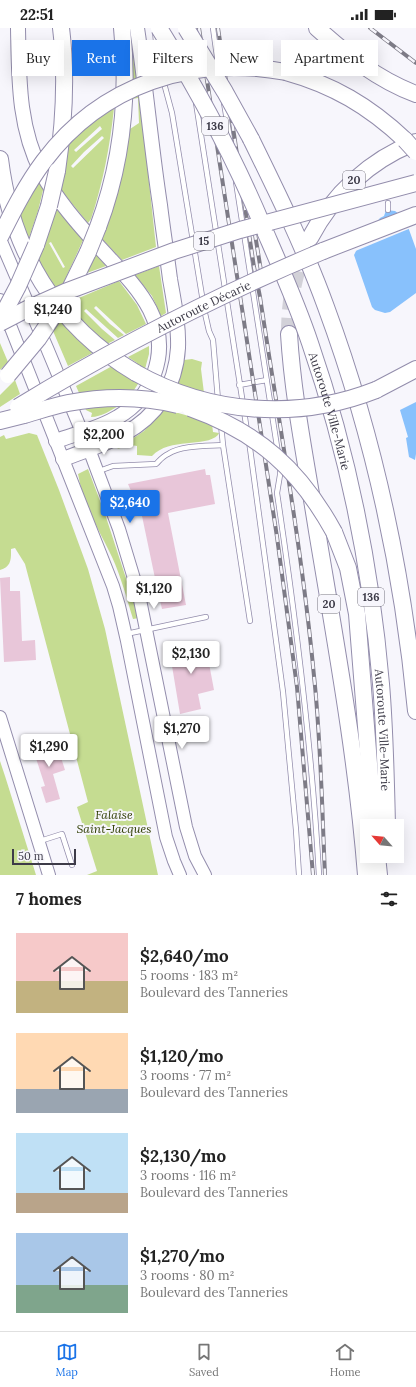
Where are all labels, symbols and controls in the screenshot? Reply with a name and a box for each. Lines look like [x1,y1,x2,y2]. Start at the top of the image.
text: 22:51 [20,5,54,24]
chip: Buy [12,40,64,76]
chip: Rent [72,40,130,76]
chip: Filters [138,40,207,76]
chip: New [215,40,273,76]
chip: Apartment [281,40,378,76]
road number: 136 [202,117,228,135]
road number: 20 [343,171,365,189]
road number: 15 [194,232,214,250]
street label: Autoroute Décarie [153,276,253,336]
pin: $1,240 [20,297,86,331]
text: $1,240 [34,301,72,318]
street label: Autoroute Ville-Marie [306,349,354,472]
pin: $2,200 [71,422,137,456]
text: $2,200 [83,426,125,443]
pin: $2,640 [97,490,163,524]
text: $2,640 [110,494,150,511]
pin: $1,120 [121,576,187,610]
text: $1,120 [136,580,172,597]
road number: 136 [358,588,384,606]
road number: 20 [318,595,340,613]
pin: $2,130 [158,641,224,675]
text: $2,130 [172,645,210,662]
street label: Autoroute Ville-Marie [372,667,394,792]
pin: $1,270 [149,716,215,750]
text: $1,270 [163,720,201,737]
pin: $1,290 [16,734,82,768]
text: $1,290 [30,738,68,755]
park label: Falaise Saint-Jacques [77,807,151,836]
north arrow [360,819,404,863]
map controls [360,819,404,863]
scale bar [12,847,76,866]
text: 50 m [18,849,44,863]
text: 7 homes [16,888,82,910]
icon: filters [378,888,400,910]
text: $2,640/mo [140,945,229,967]
icon: home [48,949,96,997]
text: 5 rooms · 183 m² [140,967,238,984]
text: Boulevard des Tanneries [140,984,288,1001]
text: $1,120/mo [140,1045,223,1067]
icon: home [48,1049,96,1097]
text: 3 rooms · 77 m² [140,1067,231,1084]
text: Boulevard des Tanneries [140,1084,288,1101]
text: $2,130/mo [140,1145,226,1167]
icon: home [48,1149,96,1197]
text: 3 rooms · 116 m² [140,1167,236,1184]
text: Boulevard des Tanneries [140,1184,288,1201]
text: $1,270/mo [140,1245,225,1267]
icon: home [48,1249,96,1297]
text: 3 rooms · 80 m² [140,1267,235,1284]
text: Boulevard des Tanneries [140,1284,288,1301]
tab: Map [56,1341,78,1379]
tab: Saved [189,1341,219,1379]
tab: Home [330,1341,360,1379]

